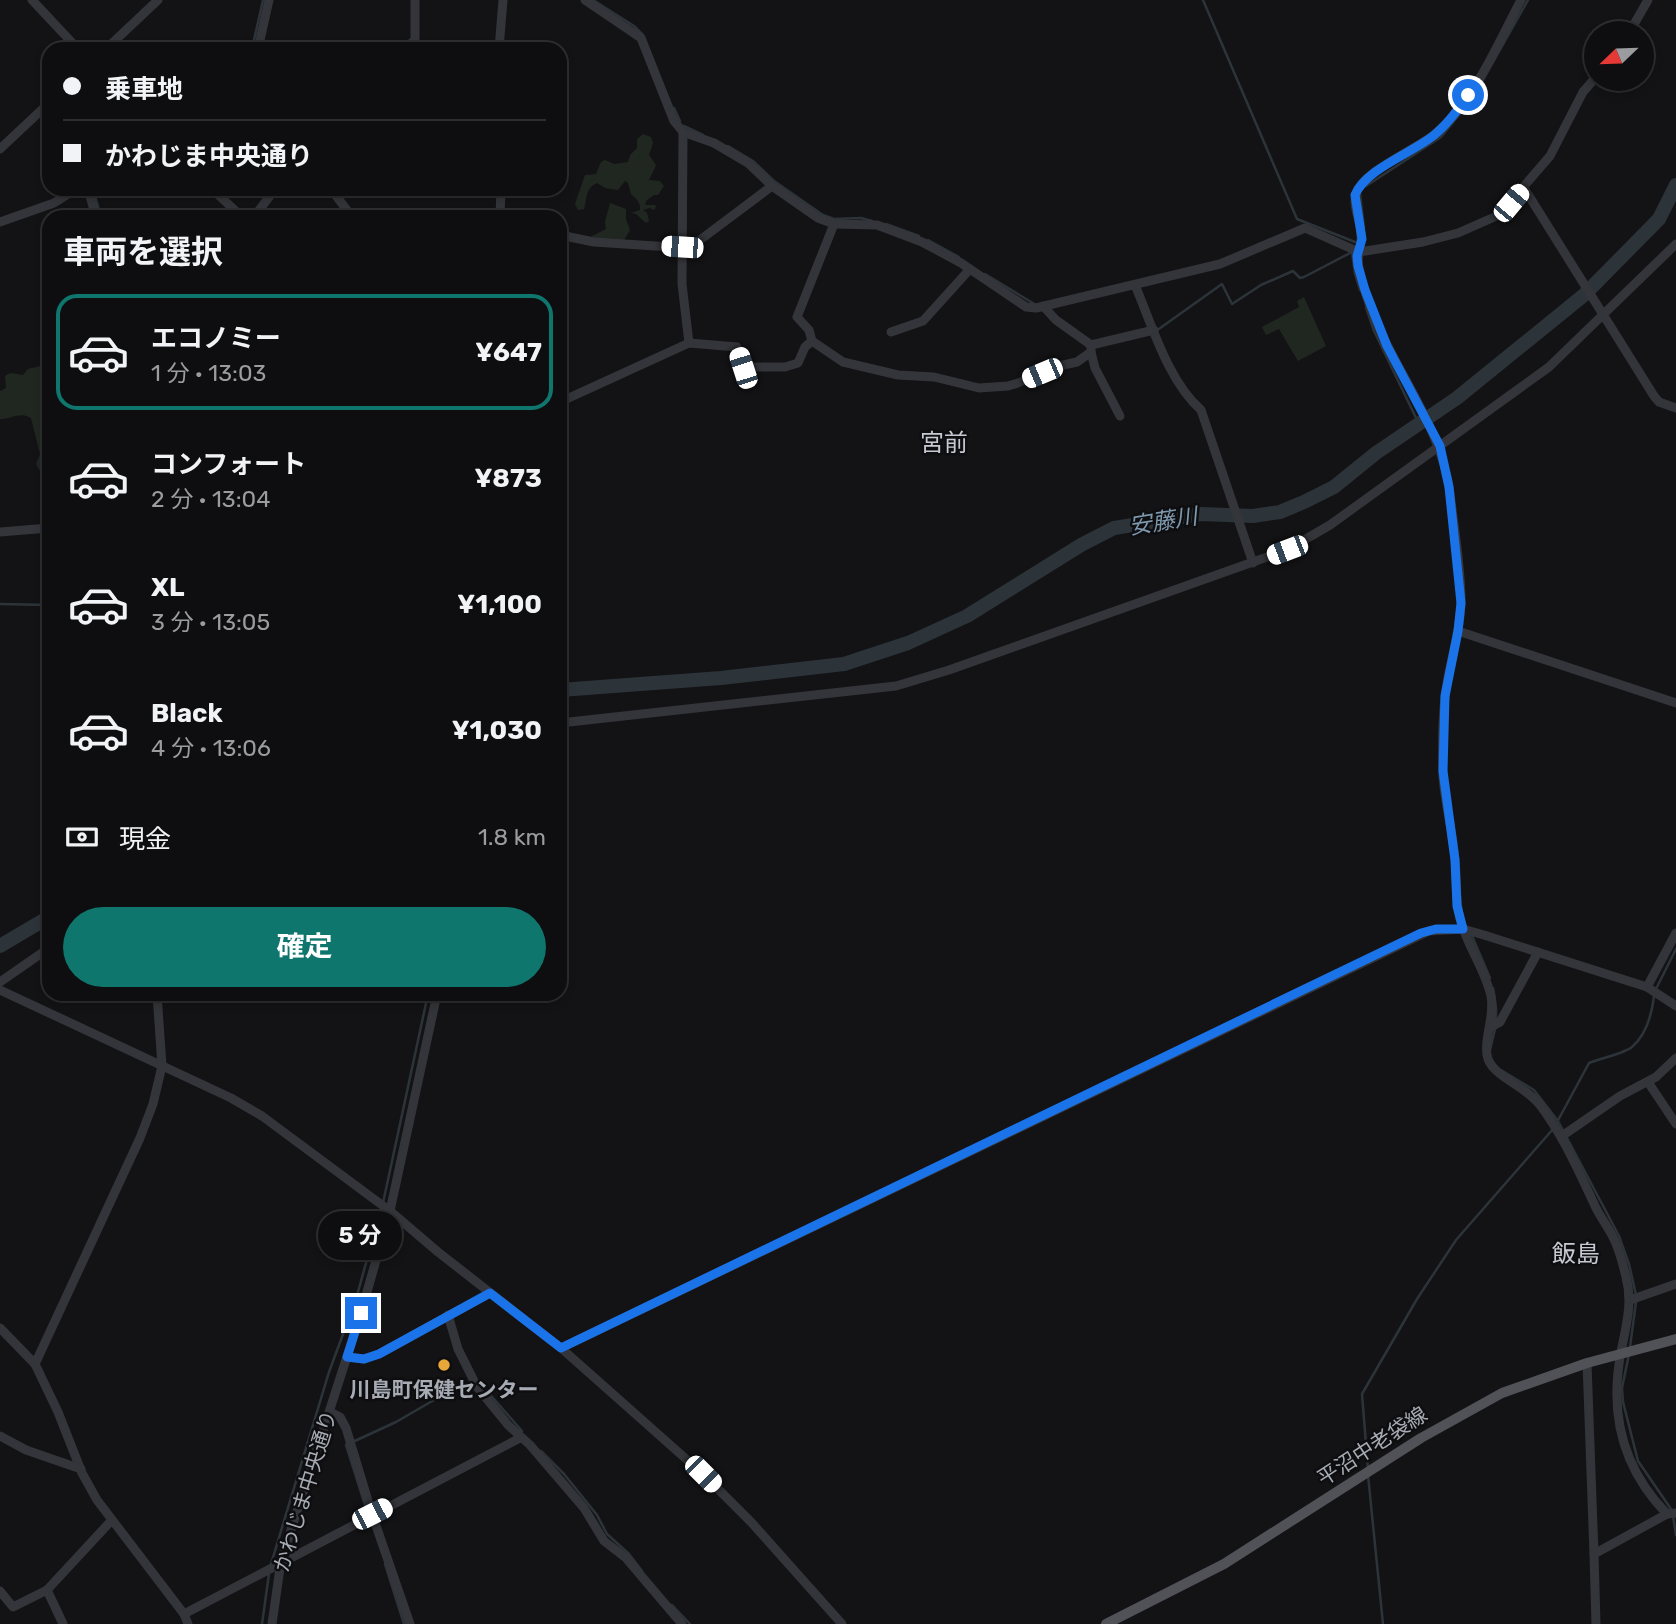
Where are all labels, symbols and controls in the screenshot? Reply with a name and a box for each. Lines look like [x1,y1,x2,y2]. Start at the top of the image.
north arrow [1584,21,1654,91]
map controls [1584,21,1654,91]
text: 乗車地 [105,74,183,105]
route start [1452,79,1484,111]
text: かわじま中央通り [105,141,313,172]
car [1490,180,1533,226]
text: 車両を選択 [63,233,223,271]
car [661,235,704,259]
icon: car [67,321,130,384]
text: エコノミー [151,323,281,354]
text: ¥647 [475,337,542,368]
car [727,345,760,391]
car [1019,355,1066,391]
text: 1 分 · 13:03 [151,359,266,387]
district label: 宮前 [920,429,968,457]
icon: car [67,447,130,510]
text: コンフォート [151,449,306,480]
text: ¥873 [474,463,542,494]
text: 2 分 · 13:04 [151,485,270,513]
water label: 安藤川 [1127,501,1202,540]
car [1264,533,1311,567]
text: XL [151,572,184,603]
icon: car [67,573,130,636]
text: ¥1,100 [457,589,542,620]
text: 3 分 · 13:05 [151,608,270,636]
text: Black [151,698,223,729]
icon: car [67,699,130,762]
text: ¥1,030 [452,715,542,746]
text: 4 分 · 13:06 [151,734,271,762]
icon: cash [63,818,101,856]
text: 1.8 km [478,823,546,851]
text: 現金 [119,824,171,855]
button: 確定 [63,907,546,987]
callout: 5 分 [319,1212,403,1260]
text: 5 分 [339,1221,381,1249]
district label: 飯島 [1552,1240,1600,1268]
route end [345,1297,377,1329]
marker: 川島町保健センター [436,1357,452,1373]
place label: 川島町保健センター [350,1377,539,1402]
street label: 平沼中老袋線 [1312,1401,1432,1491]
street label: かわじま中央通り [268,1407,342,1575]
car [681,1452,726,1496]
car [349,1495,396,1533]

